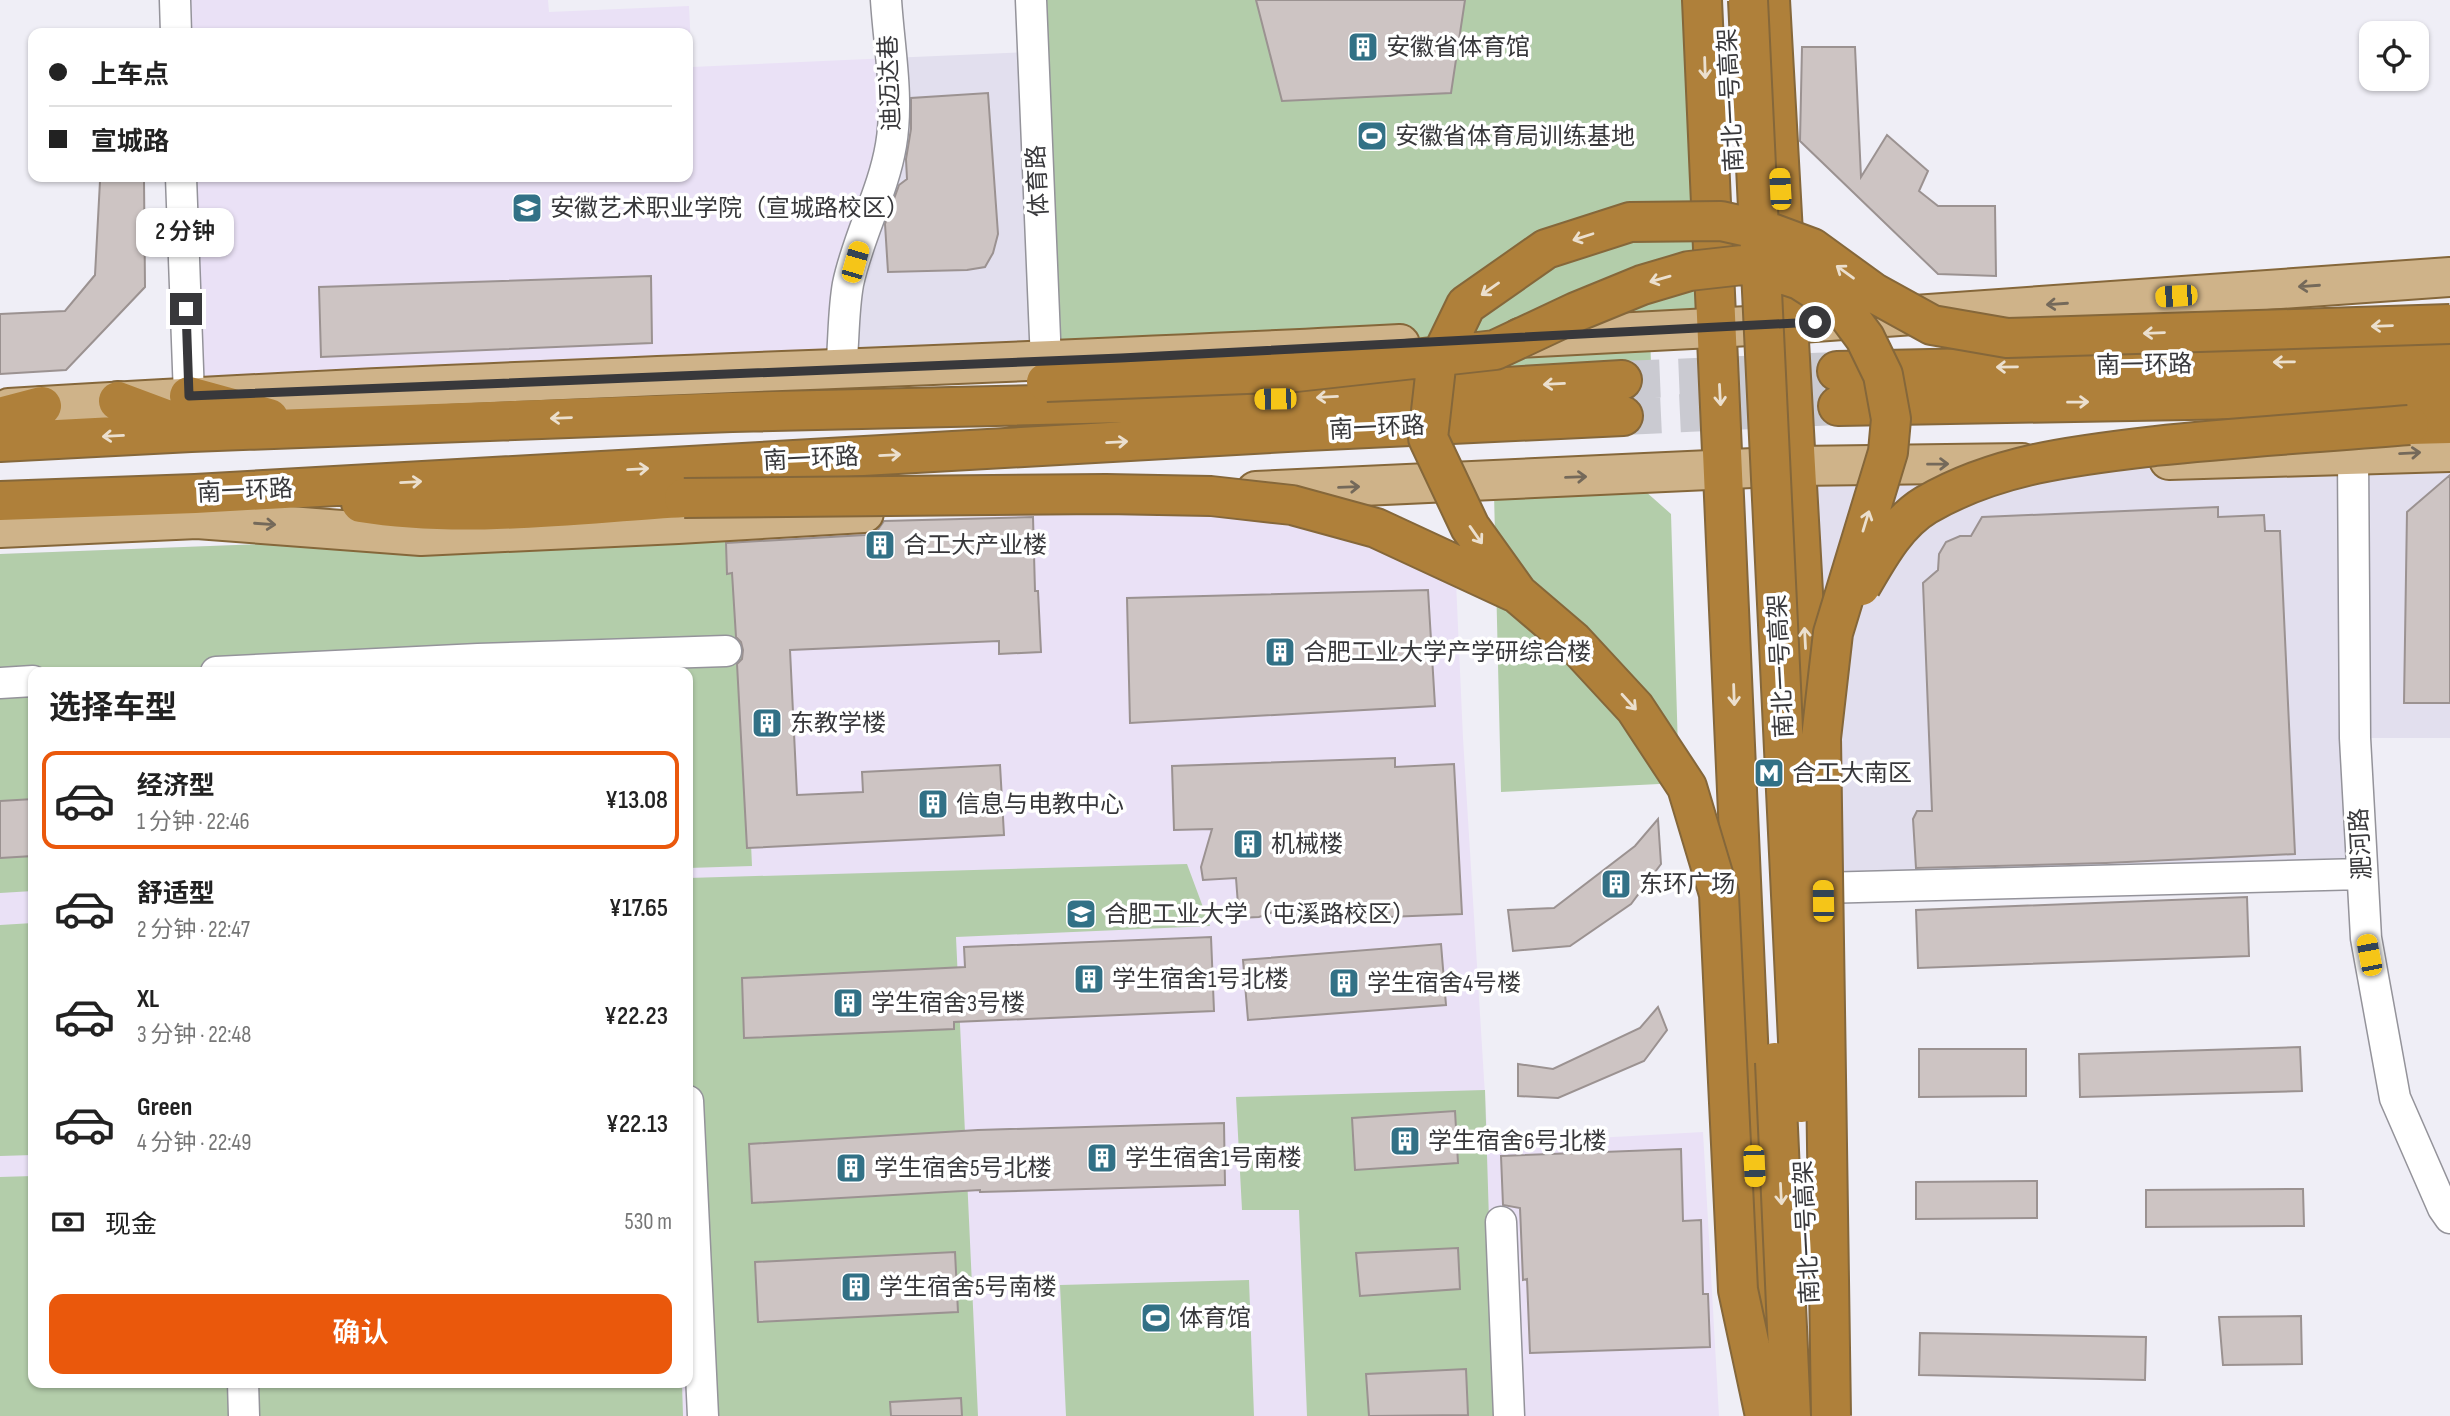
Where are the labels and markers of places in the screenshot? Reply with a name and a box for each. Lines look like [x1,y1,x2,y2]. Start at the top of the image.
building icon: 安徽省体育馆 [1346,30,1380,64]
place label: 安徽省体育馆 [1386,33,1530,62]
sports icon: 安徽省体育局训练基地 [1355,119,1389,153]
place label: 安徽省体育局训练基地 [1395,122,1635,151]
school or university icon: 安徽艺术职业学院（宣城路校区） [510,191,544,225]
place label: 安徽艺术职业学院（宣城路校区） [550,194,910,223]
building icon: 合工大产业楼 [863,528,897,562]
place label: 合工大产业楼 [903,531,1047,560]
building icon: 合肥工业大学产学研综合楼 [1263,635,1297,669]
place label: 合肥工业大学产学研综合楼 [1303,638,1591,667]
building icon: 东教学楼 [750,706,784,740]
place label: 东教学楼 [790,709,886,738]
metro station icon: 合工大南区 [1752,756,1786,790]
place label: 合工大南区 [1792,759,1912,788]
building icon: 信息与电教中心 [916,787,950,821]
place label: 信息与电教中心 [956,790,1124,819]
building icon: 机械楼 [1231,827,1265,861]
place label: 机械楼 [1271,830,1343,859]
building icon: 东环广场 [1599,867,1633,901]
place label: 东环广场 [1639,870,1735,899]
school or university icon: 合肥工业大学（屯溪路校区） [1064,897,1098,931]
place label: 合肥工业大学（屯溪路校区） [1104,900,1416,929]
building icon: 学生宿舍1号北楼 [1072,962,1106,996]
place label: 学生宿舍1号北楼 [1112,965,1288,994]
building icon: 学生宿舍4号楼 [1327,966,1361,1000]
place label: 学生宿舍4号楼 [1367,969,1521,998]
building icon: 学生宿舍3号楼 [831,986,865,1020]
place label: 学生宿舍3号楼 [871,989,1025,1018]
building icon: 学生宿舍6号北楼 [1388,1124,1422,1158]
place label: 学生宿舍6号北楼 [1428,1127,1607,1156]
building icon: 学生宿舍1号南楼 [1085,1141,1119,1175]
place label: 学生宿舍1号南楼 [1125,1144,1301,1173]
building icon: 学生宿舍5号北楼 [834,1151,868,1185]
place label: 学生宿舍5号北楼 [874,1154,1052,1183]
building icon: 学生宿舍5号南楼 [839,1270,873,1304]
place label: 学生宿舍5号南楼 [879,1273,1057,1302]
sports icon: 体育馆 [1139,1301,1173,1335]
place label: 体育馆 [1179,1304,1251,1333]

